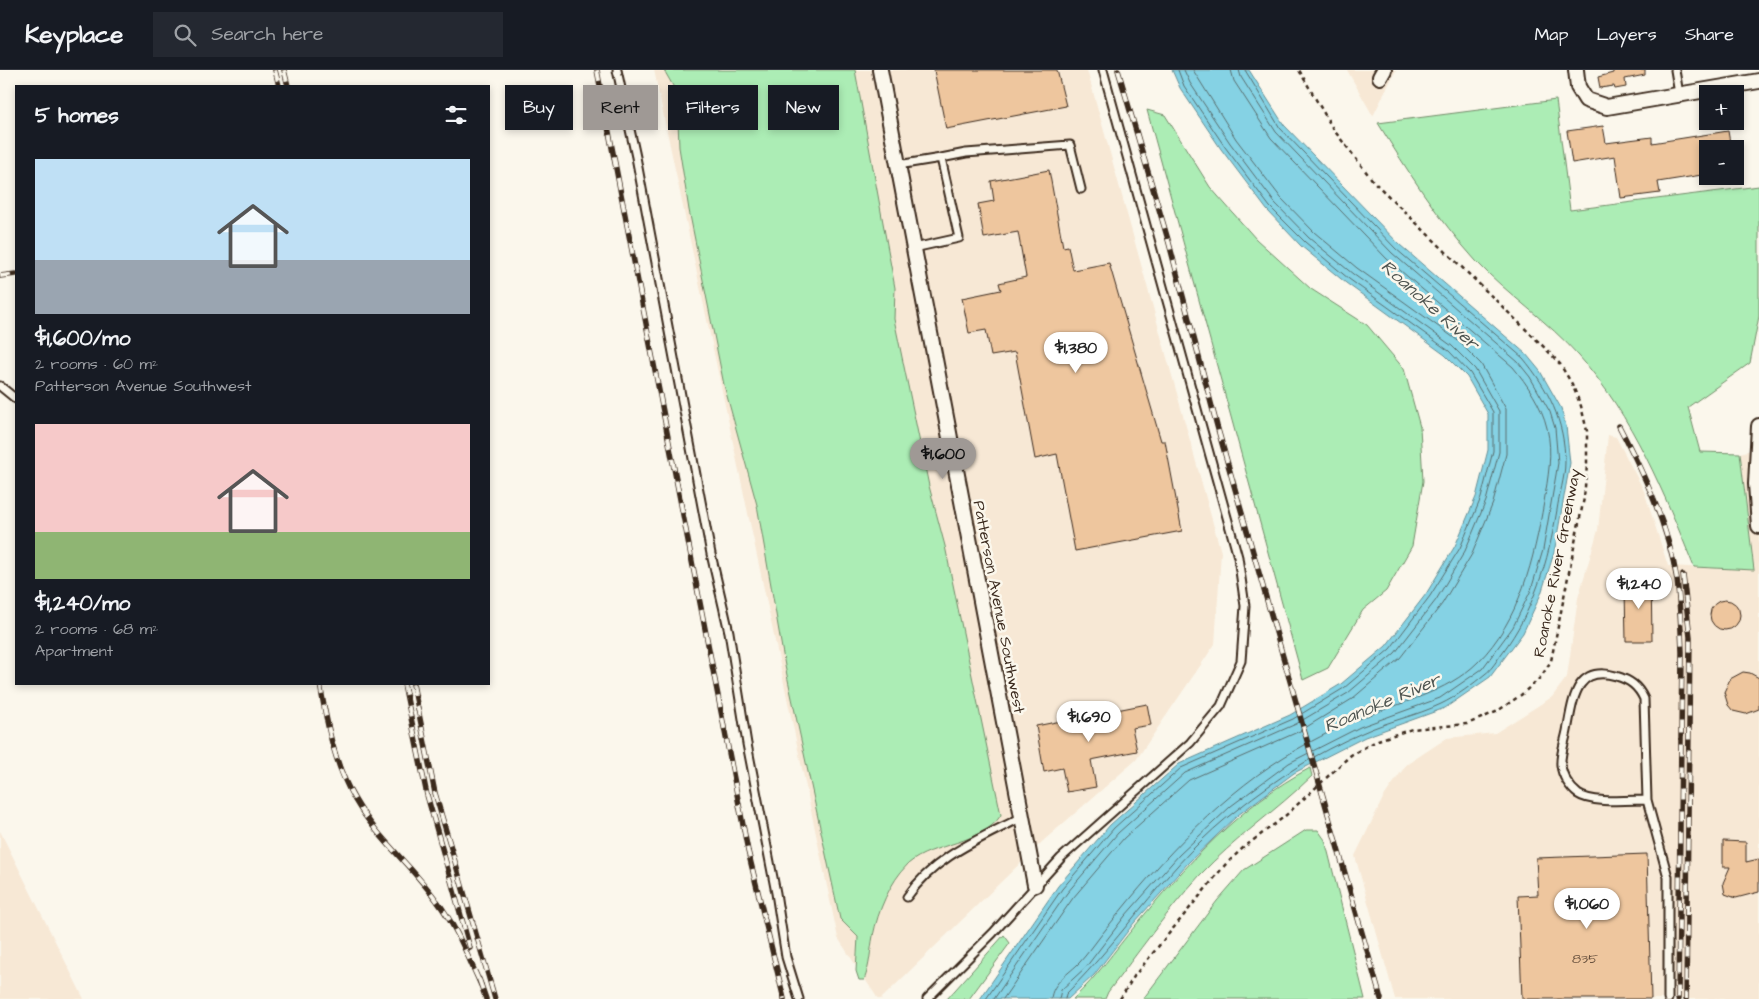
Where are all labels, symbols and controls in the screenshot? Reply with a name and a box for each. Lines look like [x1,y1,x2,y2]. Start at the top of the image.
search box [153,12,503,57]
text: Keyplace [25,18,123,52]
icon: search [171,21,199,49]
text: Search here [211,21,323,48]
text: Map [1534,22,1568,47]
text: Layers [1596,22,1657,47]
text: Share [1685,22,1734,47]
chip: Buy [505,85,573,130]
chip: Rent [583,85,658,130]
chip: Filters [668,85,758,130]
chip: New [768,85,839,130]
map controls [1699,85,1744,185]
button: + [1699,85,1744,130]
text: 5 homes [35,101,119,130]
icon: filters [442,101,470,129]
button: − [1699,140,1744,185]
icon: home [208,191,298,281]
water label: Roanoke River [1376,254,1486,357]
text: $1,600/mo [35,324,130,353]
pin: $1,380 [1035,332,1117,374]
text: $1,380 [1055,337,1097,359]
text: 2 rooms · 60 m² [35,353,158,375]
text: Patterson Avenue Southwest [35,375,251,397]
pin: $1,600 [902,438,984,480]
text: $1,600 [921,443,965,465]
icon: home [208,456,298,546]
street label: Roanoke River Greenway [1528,467,1587,659]
street label: Patterson Avenue Southwest [968,499,1031,716]
pin: $1,240 [1598,568,1680,610]
text: $1,240 [1617,573,1661,595]
text: $1,240/mo [35,589,130,618]
text: 2 rooms · 68 m² [35,618,158,640]
text: Apartment [35,640,113,662]
water label: Roanoke River [1320,667,1446,739]
pin: $1,690 [1048,700,1130,743]
text: $1,690 [1067,706,1111,728]
pin: $1,060 [1546,888,1628,930]
text: $1,060 [1565,893,1609,915]
house number: 835 [1572,949,1598,969]

